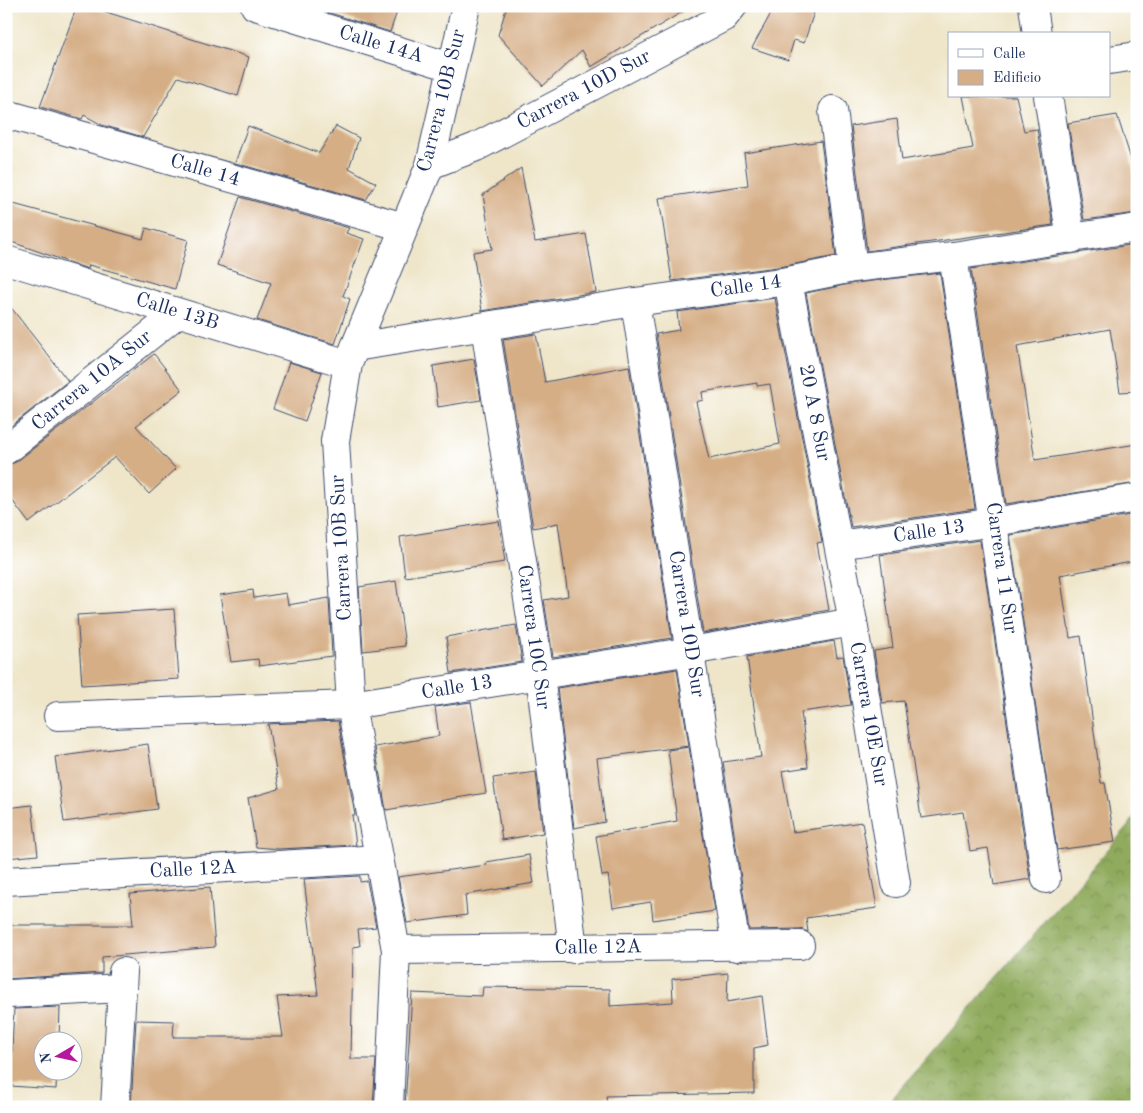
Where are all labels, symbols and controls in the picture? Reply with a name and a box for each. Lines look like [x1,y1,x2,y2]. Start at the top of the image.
street label: Calle 14A [336,23,426,67]
street label: Carrera 10B Sur [415,28,469,174]
legend [948,32,1110,98]
street label: Carrera 10D Sur [514,46,654,134]
text: Calle [993,47,1026,62]
text: Edificio [993,71,1041,86]
street label: Calle 14 [168,151,242,191]
street label: Calle 14 [709,272,783,302]
street label: Calle 13B [133,290,221,334]
street label: Carrera 10A Sur [28,327,156,435]
street label: 20 A 8 Sur [795,363,833,463]
street label: Carrera 10B Sur [328,474,356,622]
street label: Carrera 11 Sur [982,501,1020,635]
street label: Calle 13 [892,517,966,547]
street label: Carrera 10D Sur [665,549,707,699]
street label: Carrera 10C Sur [513,563,553,711]
street label: Carrera 10E Sur [845,640,891,788]
street label: Calle 13 [420,672,494,704]
street label: Calle 12A [149,858,237,882]
street label: Calle 12A [554,937,642,959]
north arrow [32,1030,82,1080]
text: N [38,1051,54,1064]

